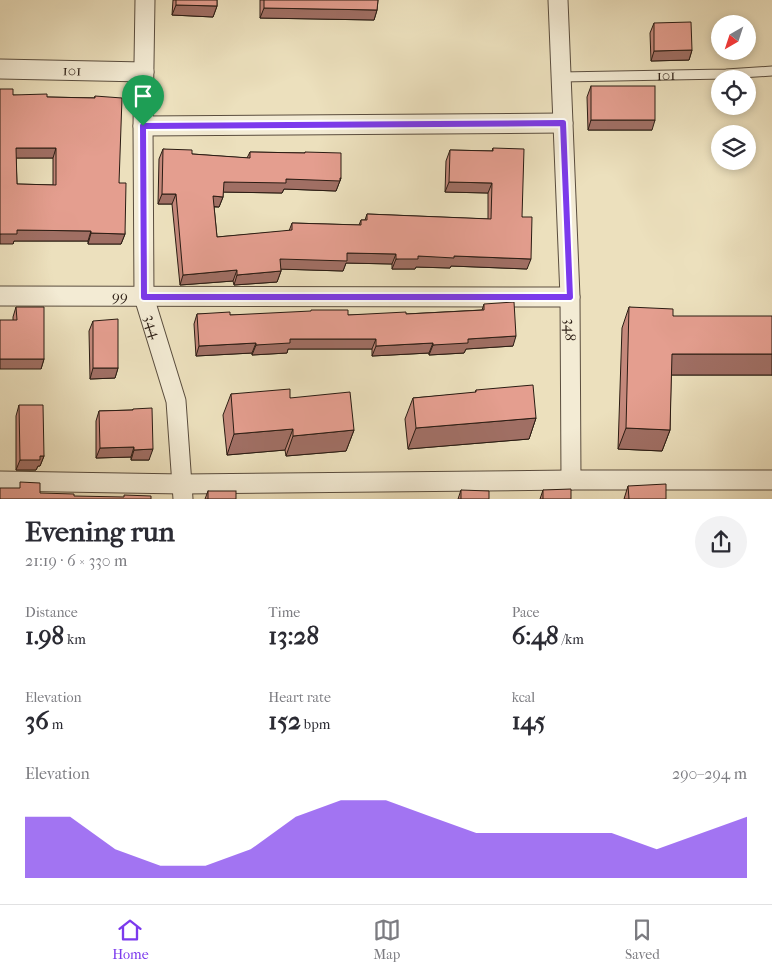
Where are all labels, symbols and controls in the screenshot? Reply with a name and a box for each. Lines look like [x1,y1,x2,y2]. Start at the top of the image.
north arrow [711,15,756,60]
map controls [711,15,756,170]
street label: 101 [62,61,82,80]
street label: 101 [656,66,676,84]
button: locate [711,70,756,115]
pin [122,75,164,126]
icon: arrive [129,82,157,110]
button: layers [711,125,756,170]
street label: 99 [112,287,128,305]
street label: 344 [141,313,166,342]
street label: 348 [561,318,579,341]
text: Evening run [25,515,175,548]
button: share [695,516,747,568]
text: 21:19 · 6 × 330 m [25,551,127,570]
text: Distance [25,604,78,621]
text: Time [268,604,300,621]
text: Pace [512,604,540,621]
text: 1.98 [25,621,64,650]
text: 13:28 [268,621,319,650]
text: 6:48 [512,621,559,650]
text: km [64,631,86,648]
text: /km [559,631,584,648]
text: Elevation [25,689,82,706]
text: Heart rate [268,689,331,706]
text: kcal [512,689,535,706]
text: 36 [25,706,49,735]
text: 152 [268,706,301,735]
text: 145 [512,706,546,735]
text: m [49,716,63,733]
text: bpm [301,716,330,733]
text: Elevation [25,764,90,783]
text: 290–294 m [672,764,747,783]
tab: Home [112,916,149,963]
tab: Map [373,916,401,963]
tab: Saved [625,916,660,963]

